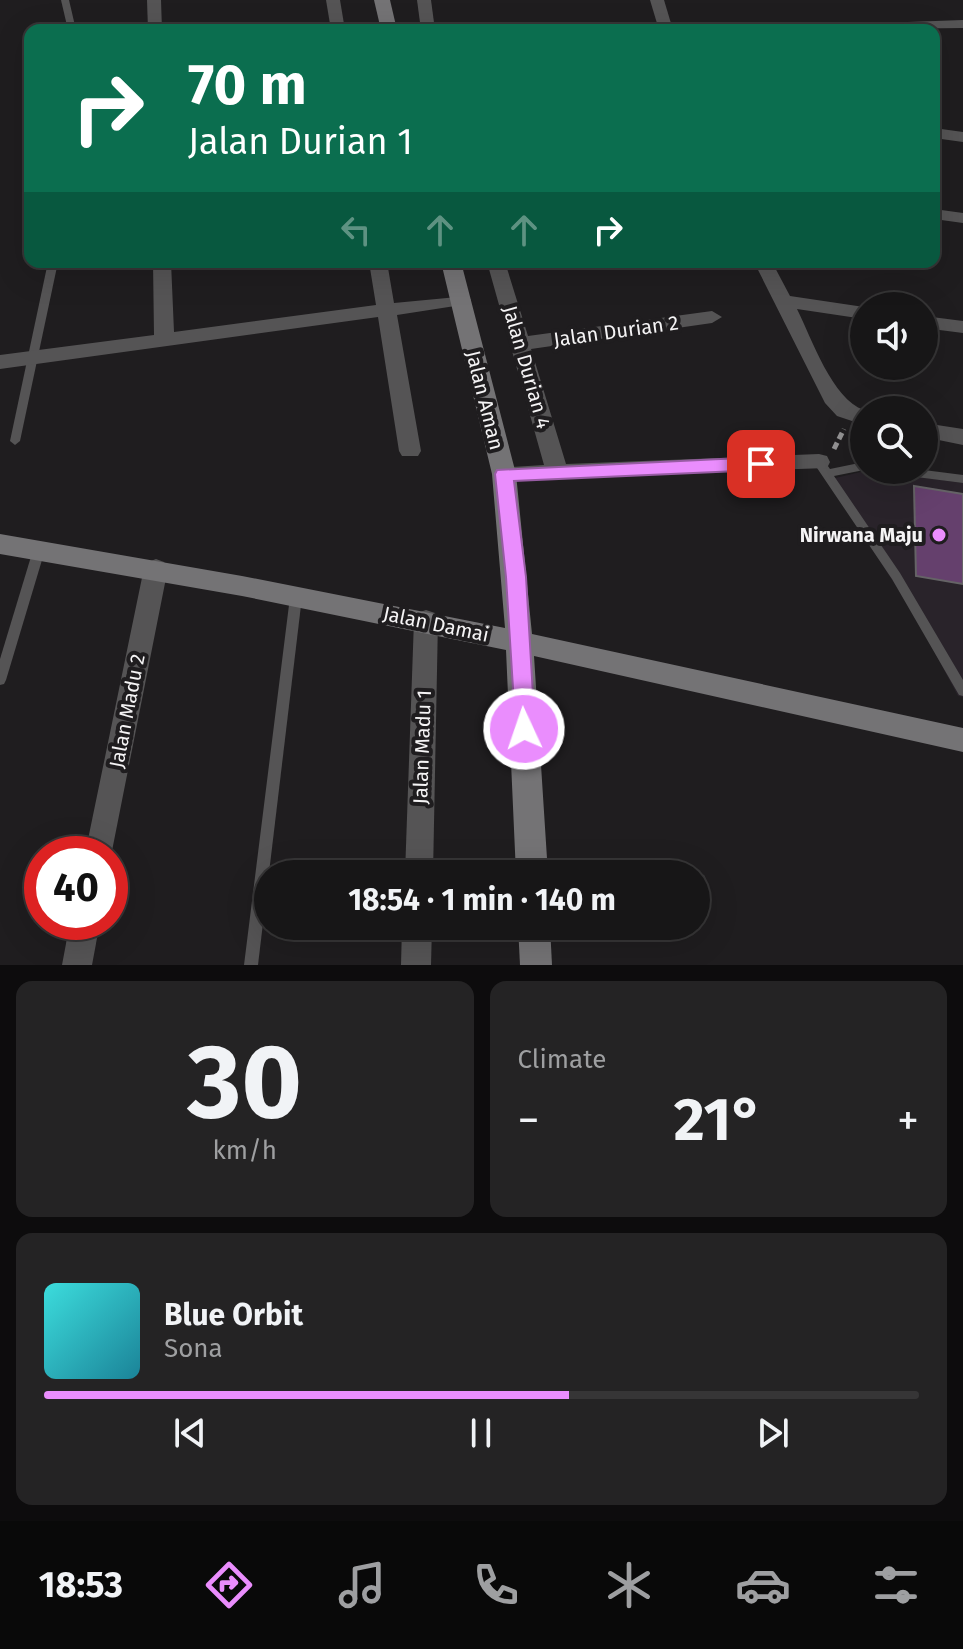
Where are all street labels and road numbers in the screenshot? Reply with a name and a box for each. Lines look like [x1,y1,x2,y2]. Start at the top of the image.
street label: Jalan Durian 4 [498,303,556,432]
street label: Jalan Durian 2 [552,310,680,352]
street label: Jalan Aman [461,348,509,452]
street label: Jalan Damai [381,601,491,647]
street label: Jalan Madu 2 [104,652,150,770]
street label: Jalan Madu 1 [408,689,436,805]

